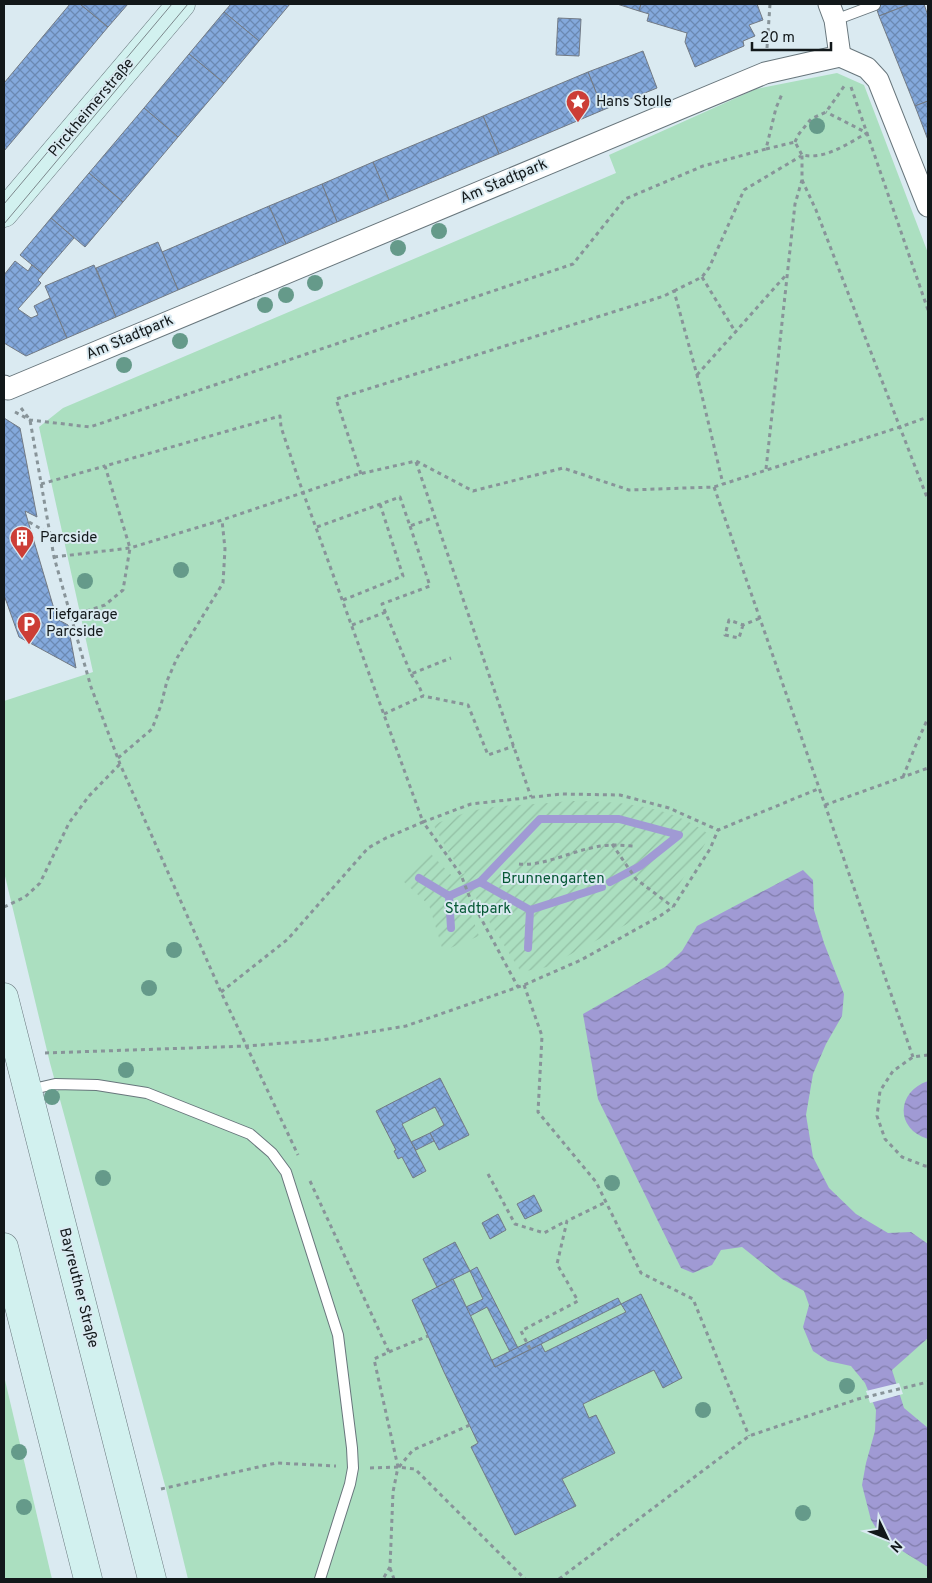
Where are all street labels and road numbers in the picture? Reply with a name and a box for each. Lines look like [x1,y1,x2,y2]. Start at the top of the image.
street label: Pirckheimerstraße [45,55,139,161]
street label: Am Stadtpark [458,155,550,209]
street label: Am Stadtpark [84,311,176,365]
street label: Bayreuther Straße [54,1226,102,1350]

